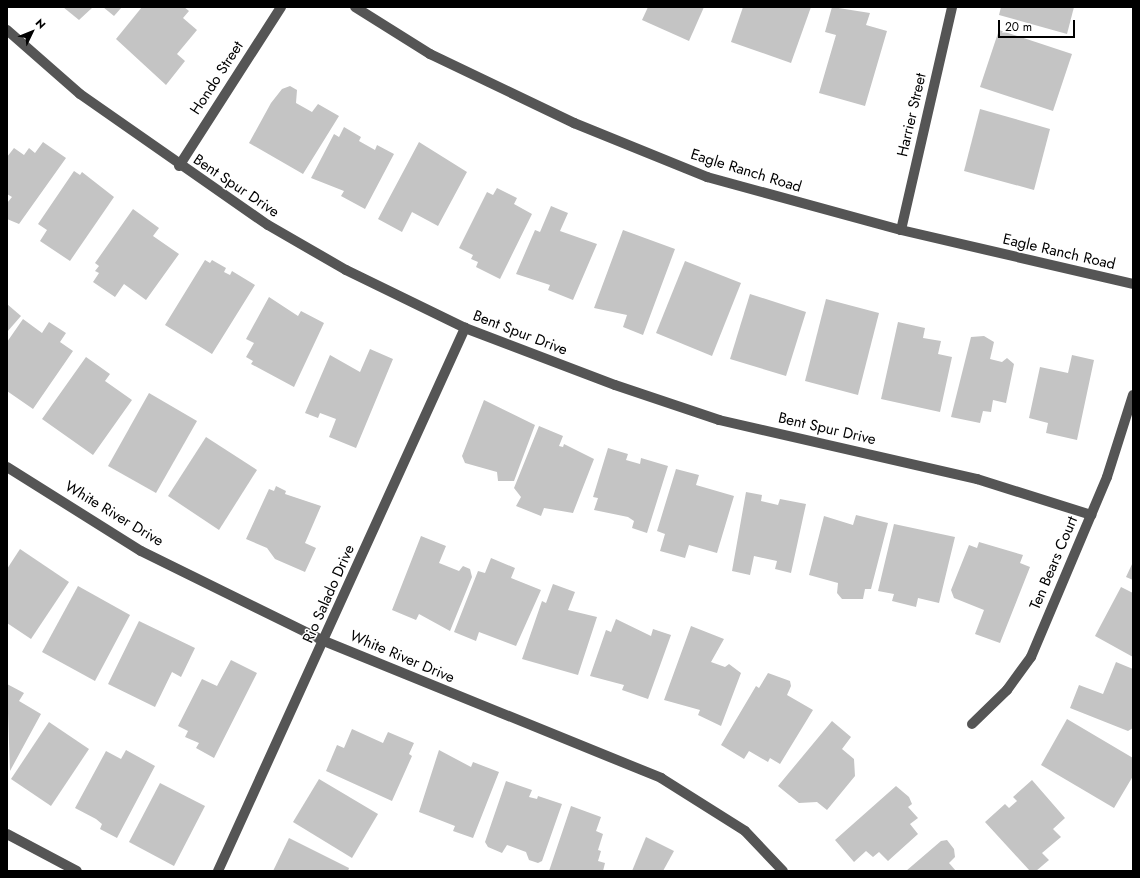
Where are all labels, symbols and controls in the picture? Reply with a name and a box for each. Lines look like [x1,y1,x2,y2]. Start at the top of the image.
north arrow [12,12,52,52]
scale bar [1000,12,1077,38]
text: N [32,15,50,32]
text: 20 m [1005,18,1032,36]
street label: Hondo Street [187,38,247,118]
street label: Harrier Street [894,71,930,159]
street label: Eagle Ranch Road [688,146,804,196]
street label: Bent Spur Drive [190,151,282,221]
street label: Eagle Ranch Road [1001,230,1117,274]
street label: Bent Spur Drive [470,307,570,359]
street label: Bent Spur Drive [776,409,878,449]
street label: White River Drive [61,477,167,551]
street label: Ten Bears Court [1026,514,1082,612]
street label: Rio Salado Drive [299,542,359,646]
street label: White River Drive [347,627,457,687]

